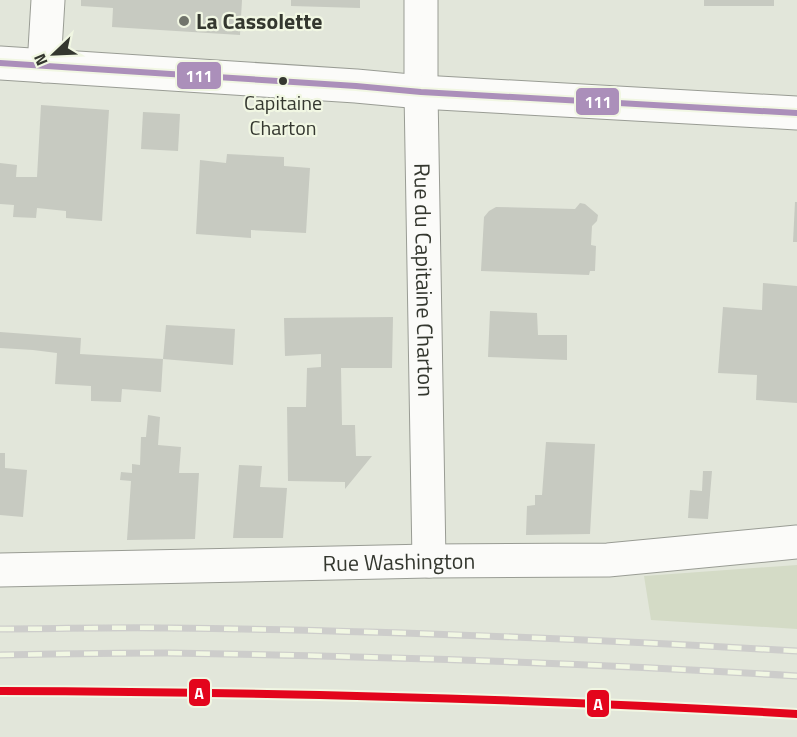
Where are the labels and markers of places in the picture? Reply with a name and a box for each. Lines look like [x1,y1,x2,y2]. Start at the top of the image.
place label: La Cassolette [196,4,323,38]
marker: La Cassolette [177,14,191,28]
marker: Capitaine Charton [277,75,289,87]
place label: Capitaine Charton [244,87,322,143]

